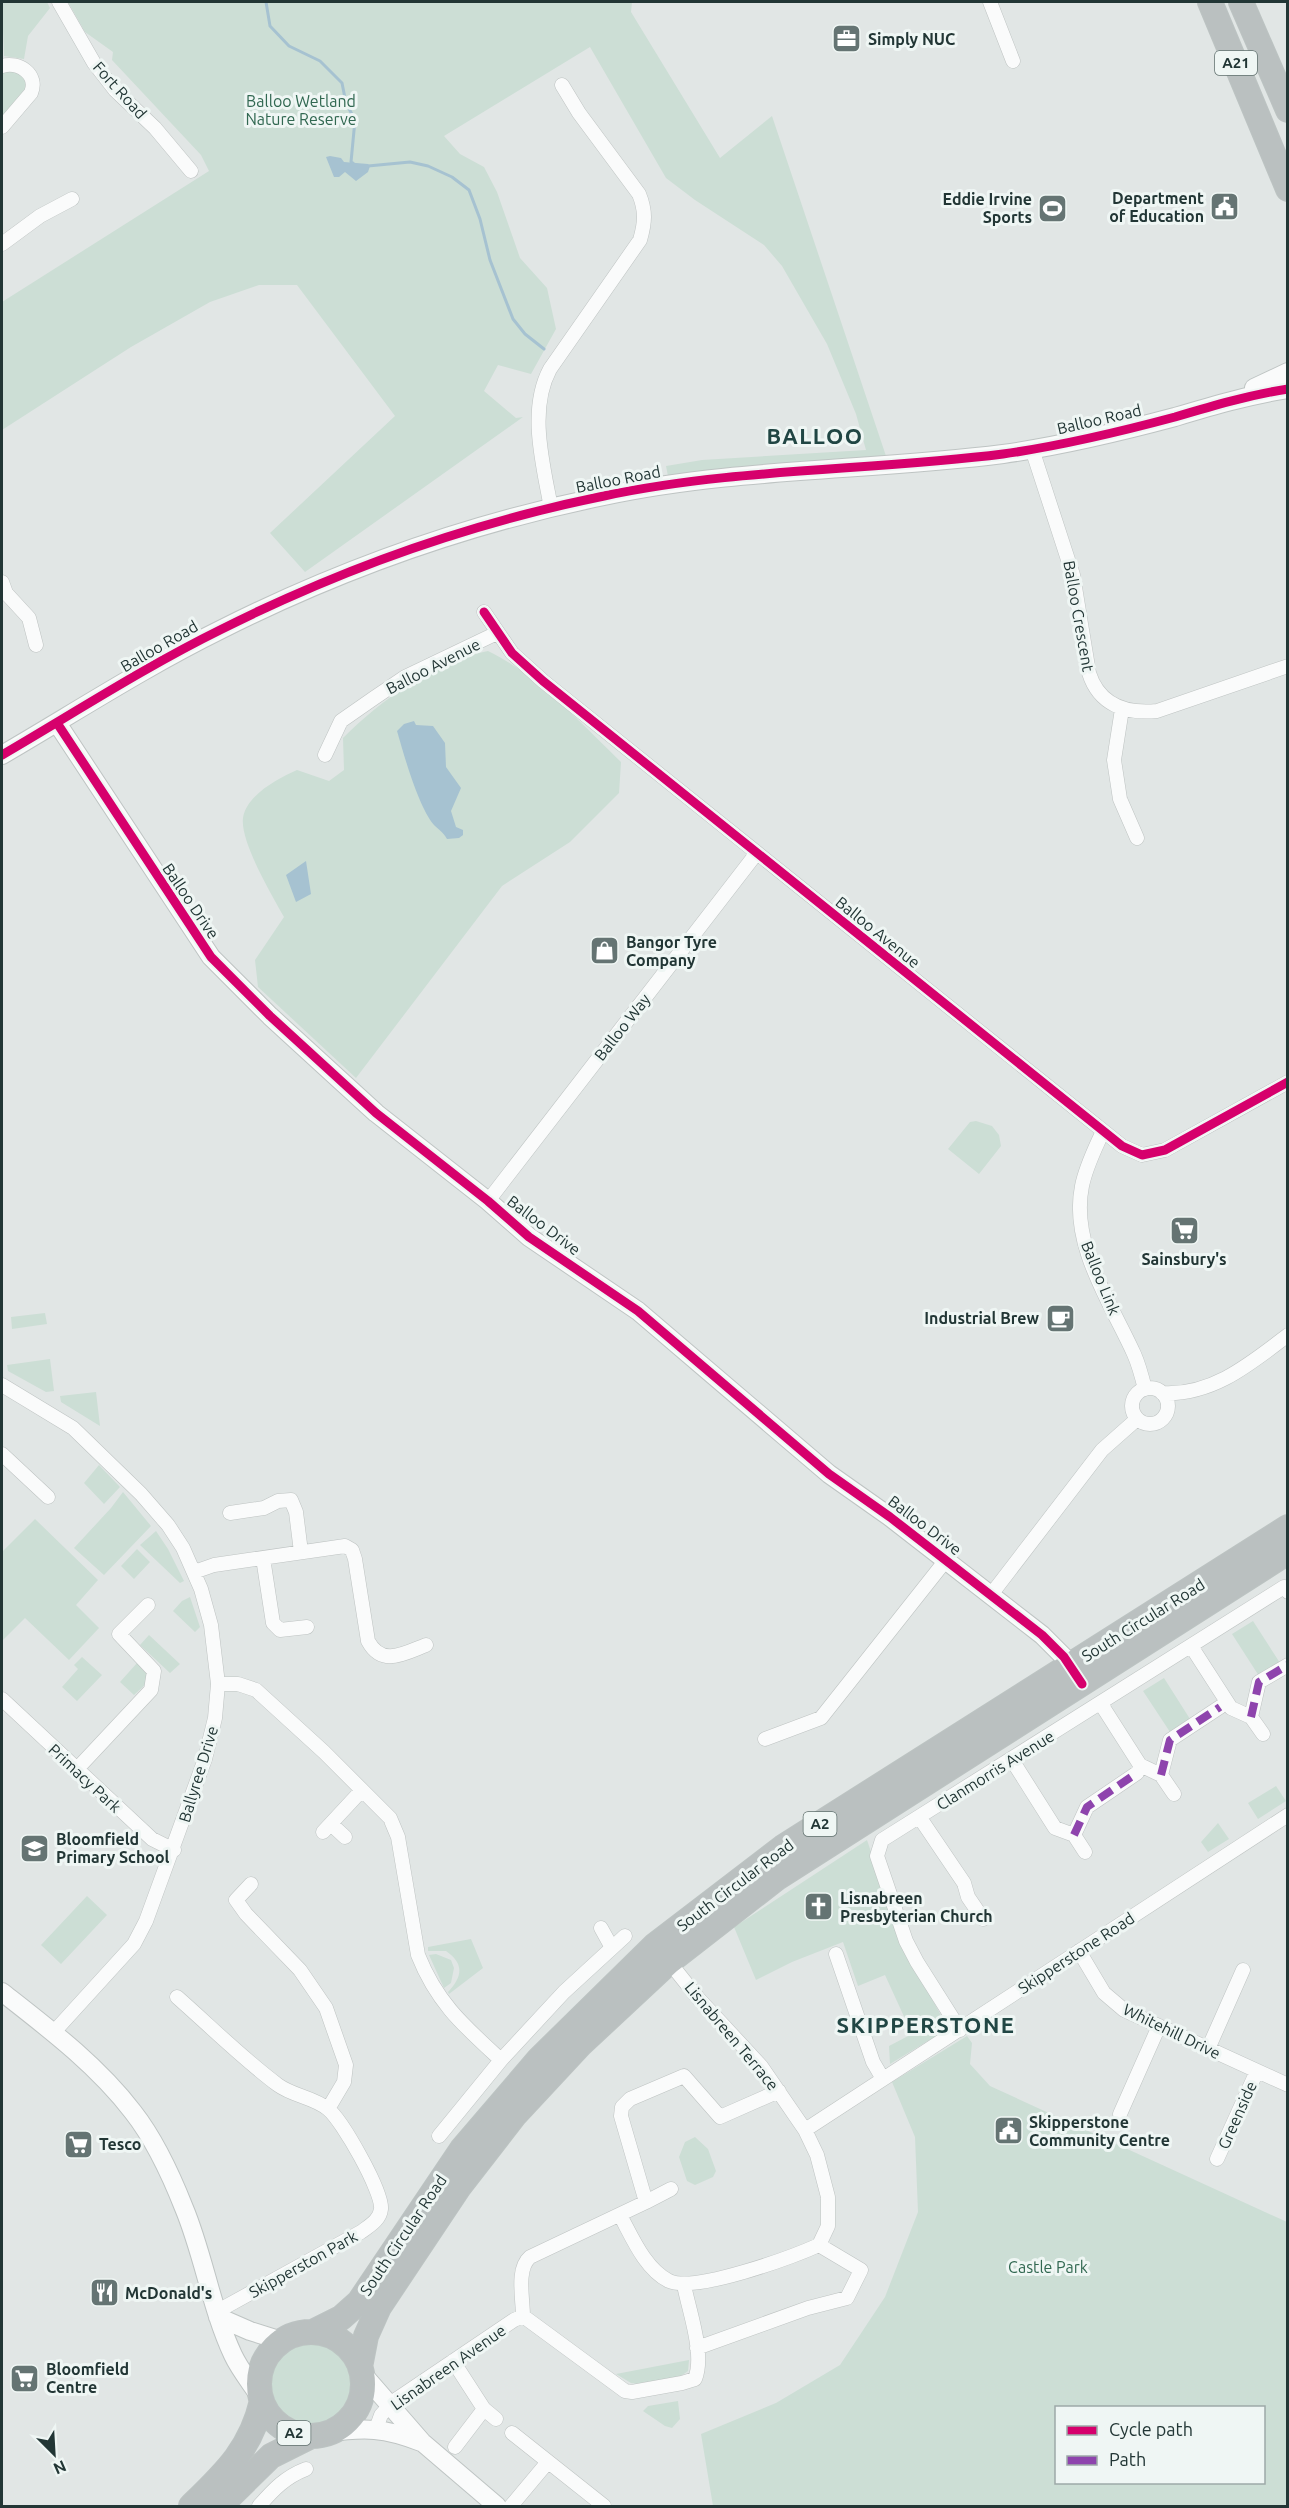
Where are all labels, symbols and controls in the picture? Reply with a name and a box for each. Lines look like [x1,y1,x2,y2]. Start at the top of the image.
office icon: Simply NUC [831,23,863,55]
place label: Simply NUC [868,30,955,48]
road number: A21 [1215,51,1257,75]
street label: Fort Road [90,58,150,122]
park label: Balloo Wetland Nature Reserve [245,92,357,128]
place label: Department of Education [1109,189,1204,225]
place label: Eddie Irvine Sports [943,190,1032,226]
public building icon: Department of Education [1209,191,1241,223]
sports icon: Eddie Irvine Sports [1037,192,1069,224]
street label: Balloo Road [1055,401,1143,437]
district label: BALLOO [766,423,864,448]
street label: Balloo Road [574,462,662,496]
street label: Balloo Crescent [1060,559,1098,674]
street label: Balloo Road [117,617,201,675]
street label: Balloo Avenue [383,635,483,697]
street label: Balloo Drive [159,860,223,942]
street label: Balloo Avenue [832,893,924,971]
place label: Bangor Tyre Company [626,933,717,969]
shop icon: Bangor Tyre Company [589,935,621,967]
street label: Balloo Way [590,990,654,1064]
street label: Balloo Drive [504,1192,584,1258]
supermarket icon: Sainsbury's [1168,1215,1200,1247]
street label: Balloo Link [1078,1238,1124,1318]
place label: Sainsbury's [1141,1250,1227,1268]
cafe icon: Industrial Brew [1044,1302,1076,1334]
place label: Industrial Brew [924,1309,1039,1327]
street label: Balloo Drive [885,1492,965,1558]
street label: South Circular Road [1078,1575,1208,1665]
street label: Ballyree Drive [175,1724,221,1824]
street label: Clanmorris Avenue [933,1727,1057,1813]
street label: Primacy Park [45,1740,125,1816]
road number: A2 [804,1812,836,1836]
place label: Bloomfield Primary School [56,1830,170,1866]
school or university icon: Bloomfield Primary School [19,1832,51,1864]
street label: South Circular Road [673,1835,797,1935]
place label: Lisnabreen Presbyterian Church [840,1889,993,1925]
church icon: Lisnabreen Presbyterian Church [803,1891,835,1923]
street label: Skipperstone Road [1014,1909,1138,1997]
street label: Lisnabreen Terrace [681,1978,783,2094]
street label: Whitehill Drive [1121,2000,1223,2062]
district label: SKIPPERSTONE [837,2012,1015,2037]
street label: Greenside [1214,2078,1260,2152]
place label: Skipperstone Community Centre [1029,2113,1170,2149]
public building icon: Skipperstone Community Centre [992,2115,1024,2147]
supermarket icon: Tesco [62,2128,94,2160]
place label: Tesco [99,2135,141,2153]
street label: South Circular Road [356,2171,450,2299]
street label: Skipperston Park [246,2227,360,2301]
park label: Castle Park [1008,2258,1088,2276]
restaurant icon: McDonald's [88,2277,120,2309]
place label: McDonald's [125,2284,212,2302]
street label: Lisnabreen Avenue [387,2321,509,2413]
place label: Bloomfield Centre [46,2360,129,2396]
supermarket icon: Bloomfield Centre [9,2362,41,2394]
legend [1055,2406,1265,2484]
text: Cycle path [1109,2419,1193,2439]
road number: A2 [278,2421,310,2445]
north arrow [24,2424,84,2484]
text: Path [1109,2449,1146,2469]
text: N [51,2457,69,2478]

